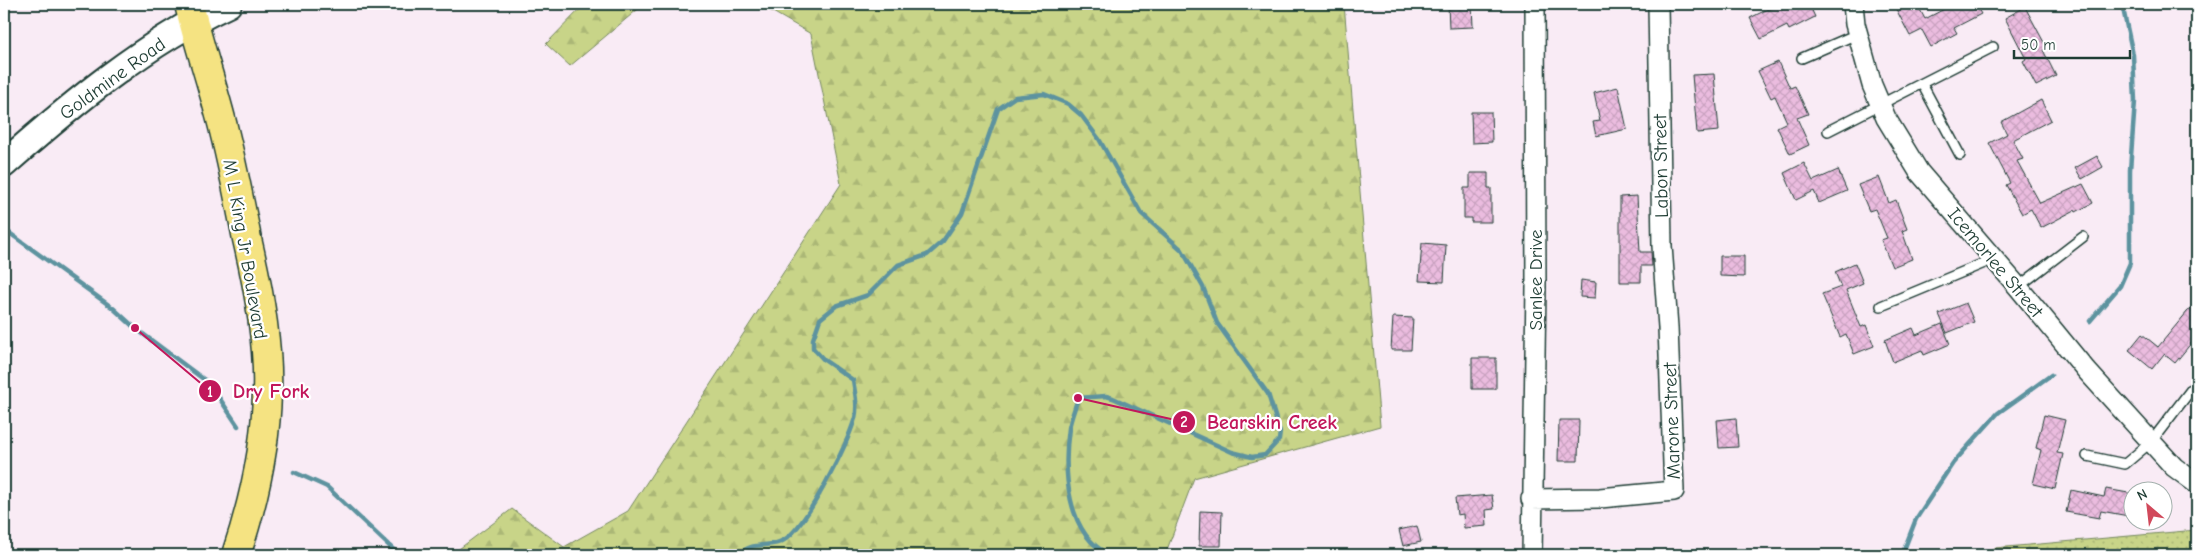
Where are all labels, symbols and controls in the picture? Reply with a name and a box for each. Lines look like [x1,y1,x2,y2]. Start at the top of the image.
scale bar [2014,28,2130,60]
street label: Goldmine Road [55,33,170,125]
text: 50 m [2021,36,2056,54]
street label: Labon Street [1649,113,1673,218]
street label: M L King Jr Boulevard [218,158,272,341]
street label: Icemorlee Street [1943,203,2048,322]
street label: Sanlee Drive [1525,229,1547,331]
street label: Marone Street [1659,362,1685,480]
callout: Dry Fork [198,374,319,409]
text: Dry Fork [233,380,310,403]
text: 1 [207,383,213,401]
callout: Bearskin Creek [1172,405,1347,440]
text: Bearskin Creek [1207,411,1337,434]
text: 2 [1180,413,1188,431]
north arrow [2124,482,2174,532]
text: N [2134,485,2150,505]

